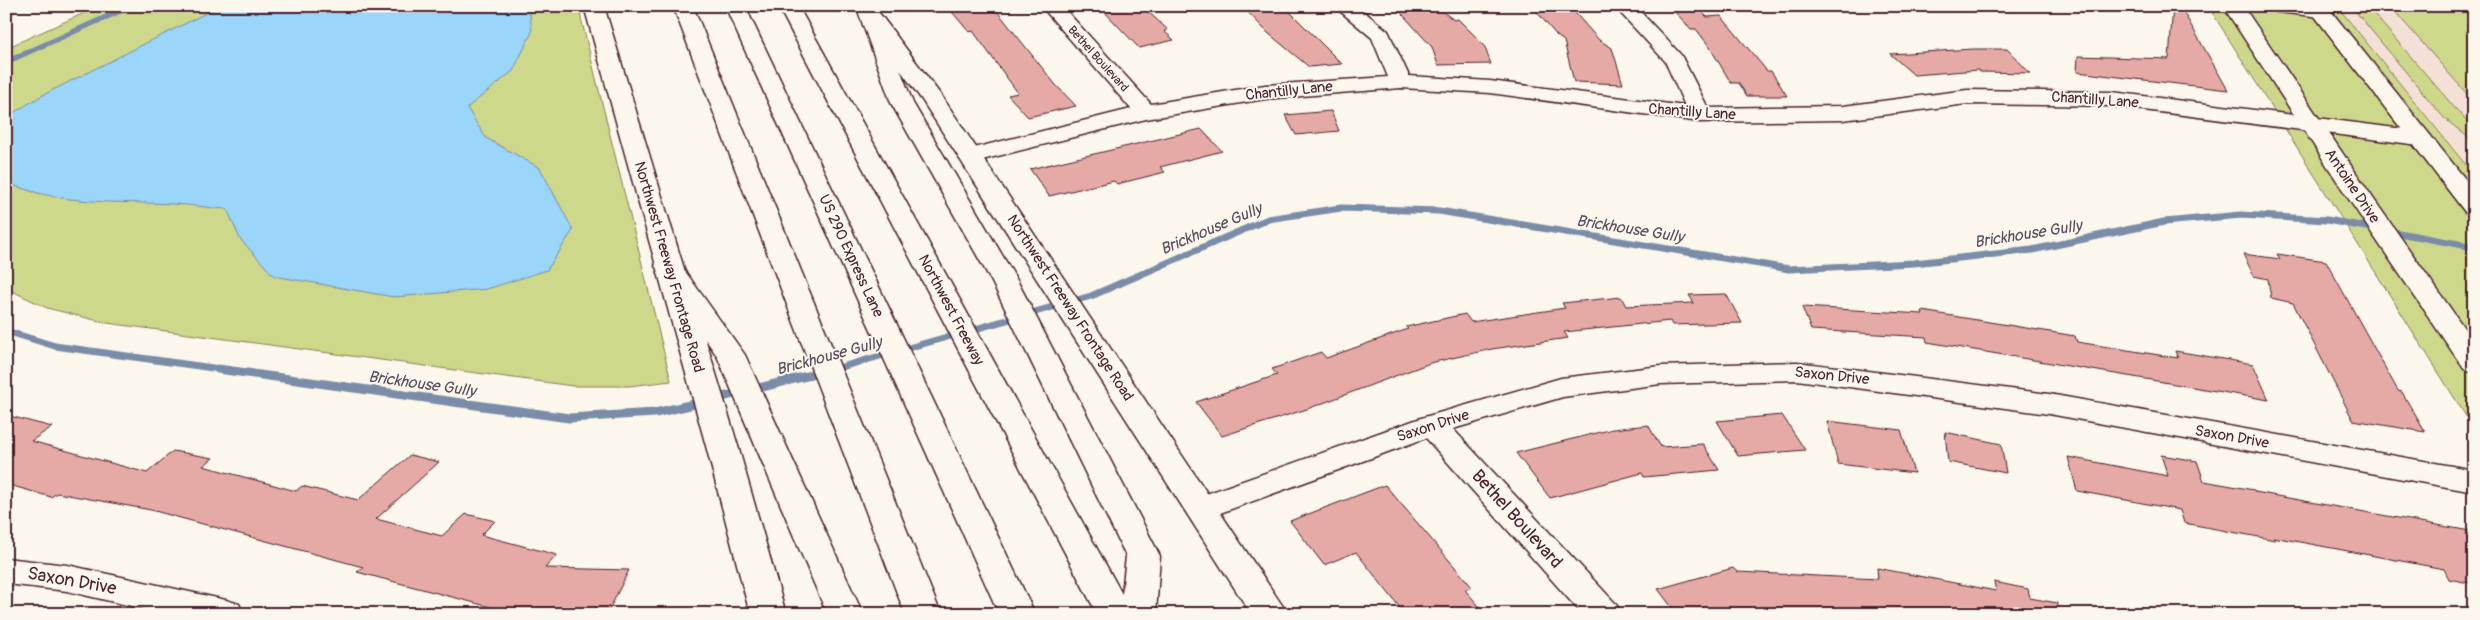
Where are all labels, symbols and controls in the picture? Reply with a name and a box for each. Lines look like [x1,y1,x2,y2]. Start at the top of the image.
street label: Bethel Boulevard [1064,23,1132,95]
street label: Chantilly Lane [1244,77,1334,105]
street label: Chantilly Lane [2051,87,2140,113]
street label: Chantilly Lane [1648,99,1737,125]
street label: Antoine Drive [2320,145,2384,227]
street label: Northwest Freeway Frontage Road [630,159,708,375]
street label: US 290 Express Lane [814,192,888,321]
water label: Brickhouse Gully [1157,198,1267,259]
street label: Northwest Freeway Frontage Road [1003,211,1137,405]
water label: Brickhouse Gully [1575,211,1687,248]
water label: Brickhouse Gully [1973,215,2085,252]
street label: Northwest Freeway [914,251,988,369]
water label: Brickhouse Gully [774,332,886,380]
street label: Saxon Drive [1794,363,1871,389]
water label: Brickhouse Gully [367,367,479,402]
street label: Saxon Drive [1394,405,1472,447]
street label: Saxon Drive [2193,421,2271,453]
street label: Bethel Boulevard [1467,465,1567,573]
street label: Saxon Drive [26,562,118,600]

